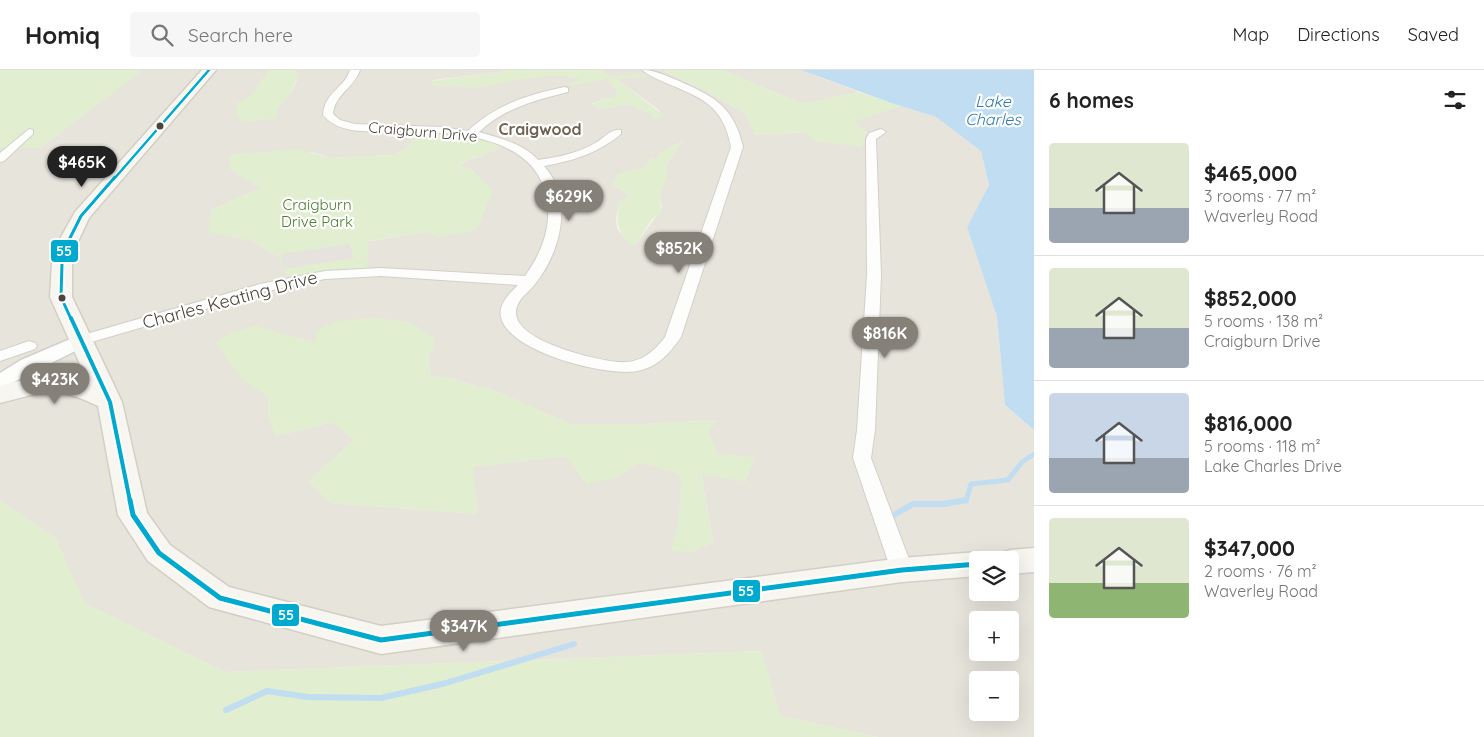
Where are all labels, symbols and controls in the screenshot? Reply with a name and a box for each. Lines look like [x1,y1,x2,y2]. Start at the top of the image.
search box [130,12,480,57]
text: Homiq [25,20,100,50]
icon: search [148,21,176,49]
text: Search here [188,23,293,47]
text: Map [1232,23,1269,46]
text: Directions [1297,23,1380,46]
text: Saved [1408,23,1459,46]
icon: filters [1441,86,1469,114]
text: 6 homes [1049,87,1134,113]
water label: Lake Charles [965,91,1022,129]
street label: Craigburn Drive [368,117,478,146]
district label: Craigwood [498,119,582,139]
unlabelled marker [155,121,165,131]
pin: $465K [47,146,117,188]
text: $465K [58,152,106,172]
text: $465,000 [1204,160,1297,186]
icon: home [1089,163,1149,223]
pin: $629K [534,180,604,222]
text: $629K [545,186,593,206]
text: 3 rooms · 77 m² [1204,186,1316,206]
park label: Craigburn Drive Park [281,195,353,231]
text: Waverley Road [1204,206,1318,226]
pin: $852K [644,232,714,274]
text: $852K [655,238,703,258]
line badge: 55 [50,239,79,263]
text: 55 [56,242,72,260]
street label: Charles Keating Drive [140,265,320,334]
text: $852,000 [1204,285,1297,311]
icon: home [1089,288,1149,348]
unlabelled marker [57,293,67,303]
text: 5 rooms · 138 m² [1204,311,1323,331]
pin: $816K [850,316,920,359]
text: $816K [863,323,907,343]
text: Craigburn Drive [1204,331,1321,351]
pin: $423K [20,362,90,405]
text: $423K [31,369,79,389]
text: $816,000 [1204,410,1292,436]
icon: home [1089,413,1149,473]
text: 5 rooms · 118 m² [1204,436,1321,456]
text: Lake Charles Drive [1204,456,1342,476]
text: $347,000 [1204,535,1295,561]
icon: home [1089,538,1149,598]
map controls [969,551,1019,721]
button: layers [969,551,1019,601]
text: 2 rooms · 76 m² [1204,561,1317,581]
line badge: 55 [732,579,761,603]
text: Waverley Road [1204,581,1318,601]
text: 55 [738,582,754,600]
line badge: 55 [271,603,300,627]
text: 55 [278,606,294,624]
pin: $347K [429,610,499,652]
button: + [969,611,1019,661]
text: $347K [441,616,487,636]
button: − [969,671,1019,721]

